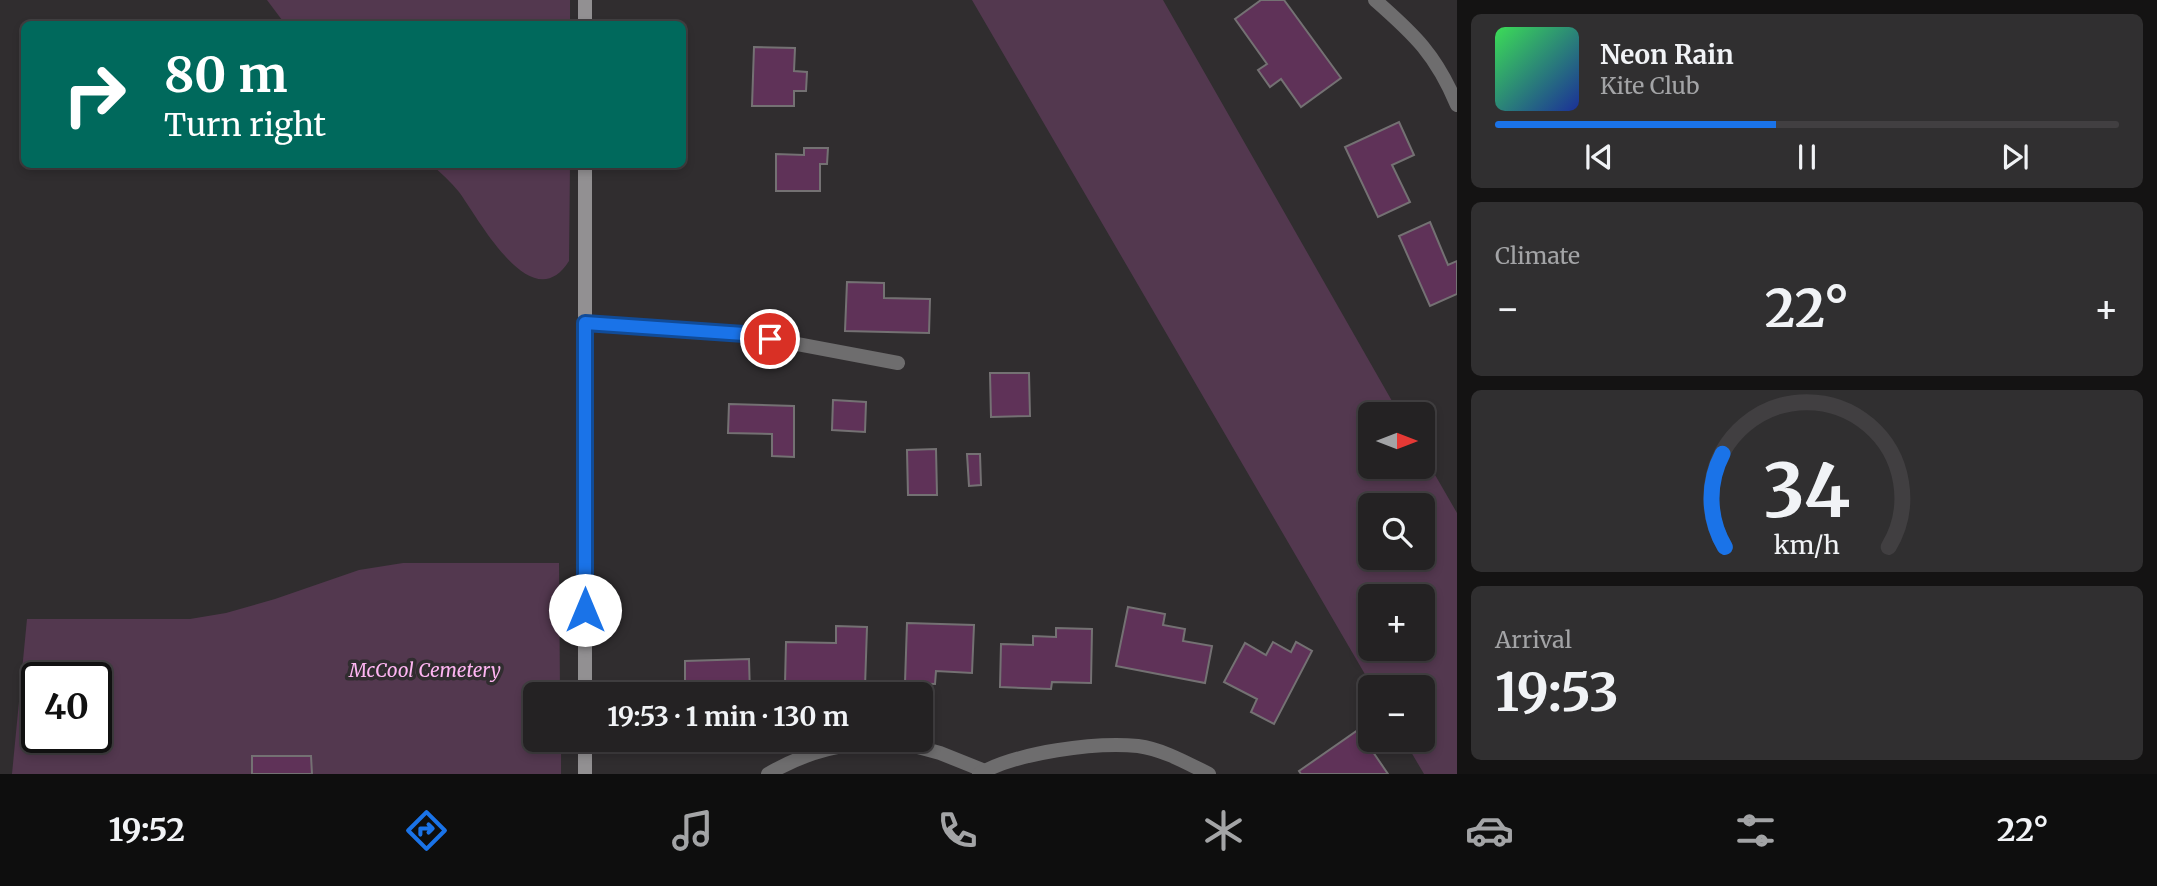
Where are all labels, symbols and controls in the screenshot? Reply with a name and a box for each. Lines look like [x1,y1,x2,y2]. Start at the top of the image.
text: Neon Rain [1600,38,1734,71]
text: 80 m [164,44,287,105]
icon: right [49,49,140,140]
text: Kite Club [1600,71,1699,100]
text: Turn right [164,105,326,145]
icon: previous [1580,138,1618,176]
icon: pause [1788,138,1826,176]
icon: next [1996,138,2034,176]
text: Climate [1495,241,1580,270]
text: 22° [1765,276,1849,341]
text: − [1495,285,1520,332]
text: + [2094,285,2119,332]
pin [740,309,800,369]
icon: arrive [751,320,789,358]
north arrow [1358,402,1435,480]
map controls [1358,402,1435,752]
text: 34 [1763,445,1851,537]
button: search [1358,493,1435,570]
text: km/h [1774,529,1840,561]
position arrow [548,573,622,647]
button: + [1358,584,1435,661]
text: Arrival [1495,625,1572,654]
park label: McCool Cemetery [348,658,501,682]
text: 19:53 [1495,660,1619,725]
speed limit sign: 40 [21,662,112,753]
button: − [1358,675,1435,752]
text: 19:53 · 1 min · 130 m [607,700,849,733]
icon: directions [402,806,451,855]
icon: music [668,806,717,855]
icon: phone [933,806,982,855]
icon: climate [1199,806,1248,855]
icon: car [1465,806,1514,855]
icon: filters [1731,806,1780,855]
text: 19:52 [108,810,185,850]
text: 22° [1997,810,2049,850]

